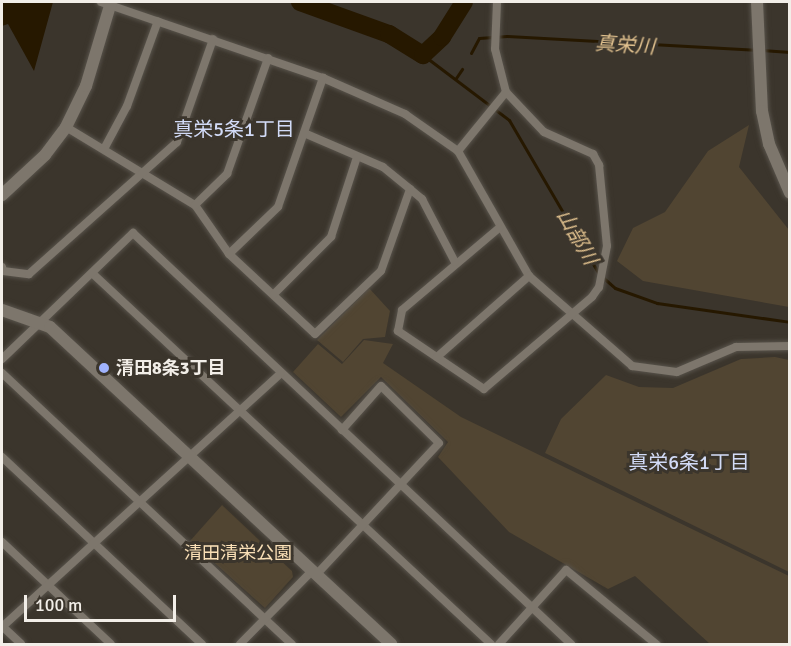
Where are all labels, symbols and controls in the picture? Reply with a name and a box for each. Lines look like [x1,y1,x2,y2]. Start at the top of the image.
water label: 真栄川 [594,31,656,59]
district label: 真栄5条1丁目 [173,117,295,141]
water label: 山部川 [552,205,602,269]
place label: 清田8条3丁目 [116,357,225,379]
marker: 清田8条3丁目 [97,361,111,375]
district label: 真栄6条1丁目 [628,450,750,474]
park label: 清田清栄公園 [184,542,292,564]
scale bar [27,583,178,621]
text: 100 m [35,594,82,616]

